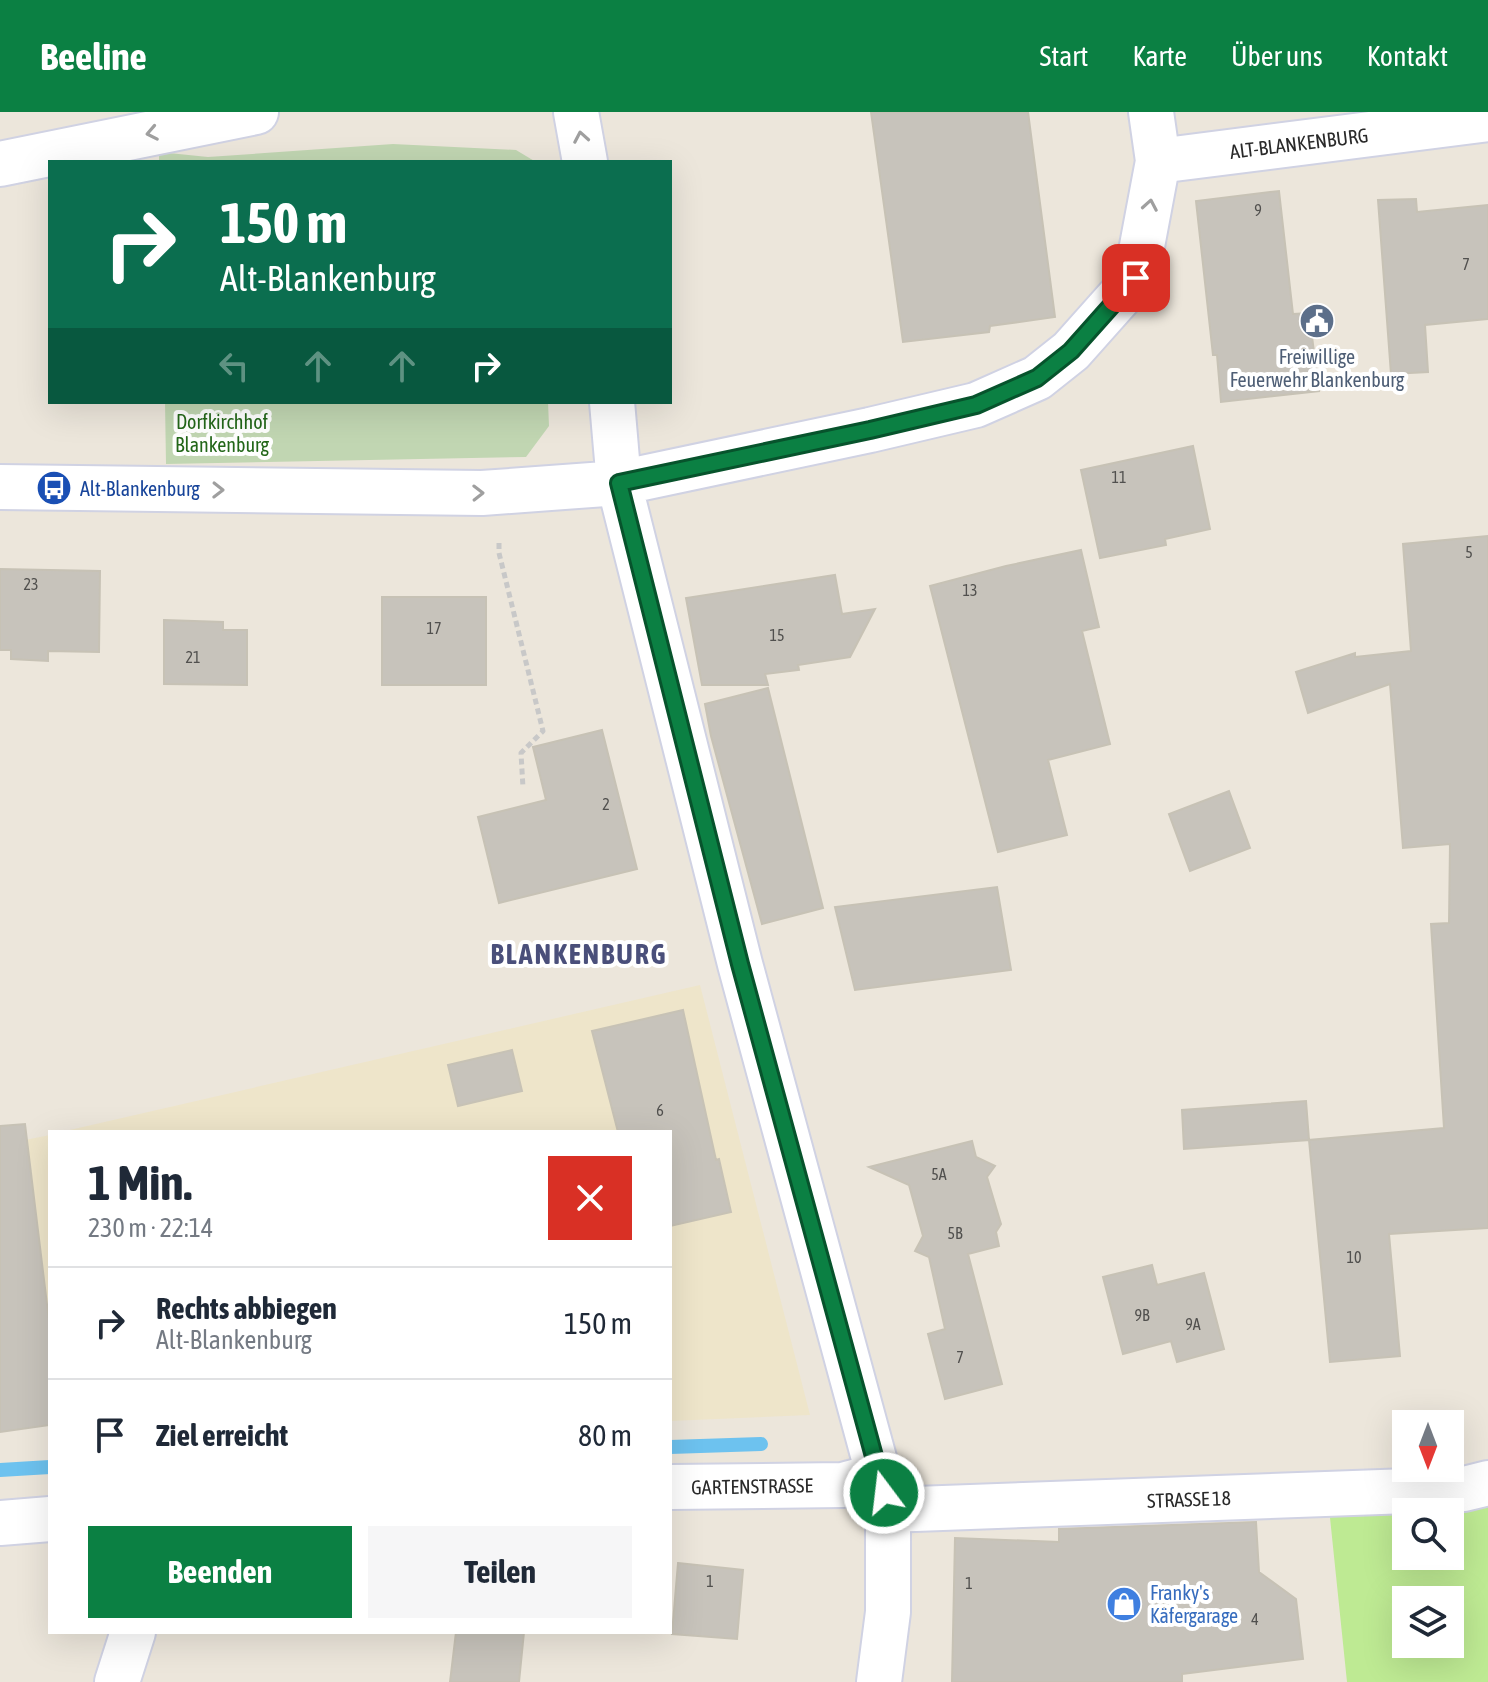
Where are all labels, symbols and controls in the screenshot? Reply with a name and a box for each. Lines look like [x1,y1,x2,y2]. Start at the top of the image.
text: Beeline [40,35,147,78]
text: Start [1039,40,1088,72]
text: Karte [1132,40,1187,72]
text: Über uns [1231,40,1323,72]
text: Kontakt [1367,40,1448,72]
street label: ALT-BLANKENBURG [1229,123,1369,163]
one-way arrow [146,124,160,141]
one-way arrow [573,130,590,144]
text: 150 m [220,191,347,255]
icon: right [88,192,192,296]
one-way arrow [1140,199,1157,212]
house number: 9 [1254,201,1262,219]
pin [1102,244,1170,312]
house number: 7 [1462,255,1470,273]
icon: arrive [1114,256,1158,300]
text: Alt-Blankenburg [220,257,436,299]
public building icon: Freiwillige Feuerwehr Blankenburg [1298,302,1336,340]
icon: left [212,344,256,388]
icon: ahead [296,344,340,388]
icon: ahead [380,344,424,388]
icon: right [464,344,508,388]
place label: Freiwillige Feuerwehr Blankenburg [1230,345,1405,391]
park label: Dorfkirchhof Blankenburg [175,410,269,456]
house number: 11 [1111,468,1127,486]
bus stop icon: Alt-Blankenburg [35,469,73,507]
place label: Alt-Blankenburg [80,477,200,500]
one-way arrow [212,481,225,499]
one-way arrow [472,484,485,501]
house number: 5 [1465,543,1473,561]
house number: 23 [23,575,39,593]
house number: 13 [962,581,978,599]
house number: 17 [426,619,442,637]
house number: 15 [769,626,785,644]
house number: 21 [185,648,201,666]
house number: 2 [602,795,610,813]
district label: BLANKENBURG [491,938,667,970]
house number: 6 [656,1101,664,1119]
text: 1 Min. [88,1155,192,1210]
button: close [548,1156,632,1240]
house number: 5A [931,1165,947,1183]
text: 230 m · 22:14 [88,1213,213,1243]
house number: 5B [947,1224,963,1242]
house number: 10 [1346,1248,1362,1266]
text: Rechts abbiegen [156,1291,337,1325]
icon: right [88,1301,132,1345]
text: 150 m [564,1306,632,1340]
house number: 9B [1134,1306,1150,1324]
house number: 9A [1185,1315,1201,1333]
text: Alt-Blankenburg [156,1325,312,1355]
house number: 7 [956,1348,964,1366]
north arrow [1392,1410,1464,1482]
map controls [1392,1410,1464,1658]
icon: arrive [88,1413,132,1457]
text: Ziel erreicht [156,1418,288,1452]
text: 80 m [578,1418,632,1452]
position arrow [842,1451,926,1535]
street label: GARTENSTRASSE [691,1473,814,1499]
street label: STRASSE 18 [1147,1486,1231,1512]
button: search [1392,1498,1464,1570]
button: Beenden [88,1526,352,1618]
button: Teilen [368,1526,632,1618]
house number: 1 [706,1572,714,1590]
house number: 1 [965,1574,973,1592]
place label: Franky's Käfergarage [1150,1581,1238,1627]
shop icon: Franky's Käfergarage [1105,1585,1143,1623]
button: layers [1392,1586,1464,1658]
house number: 4 [1251,1610,1259,1628]

